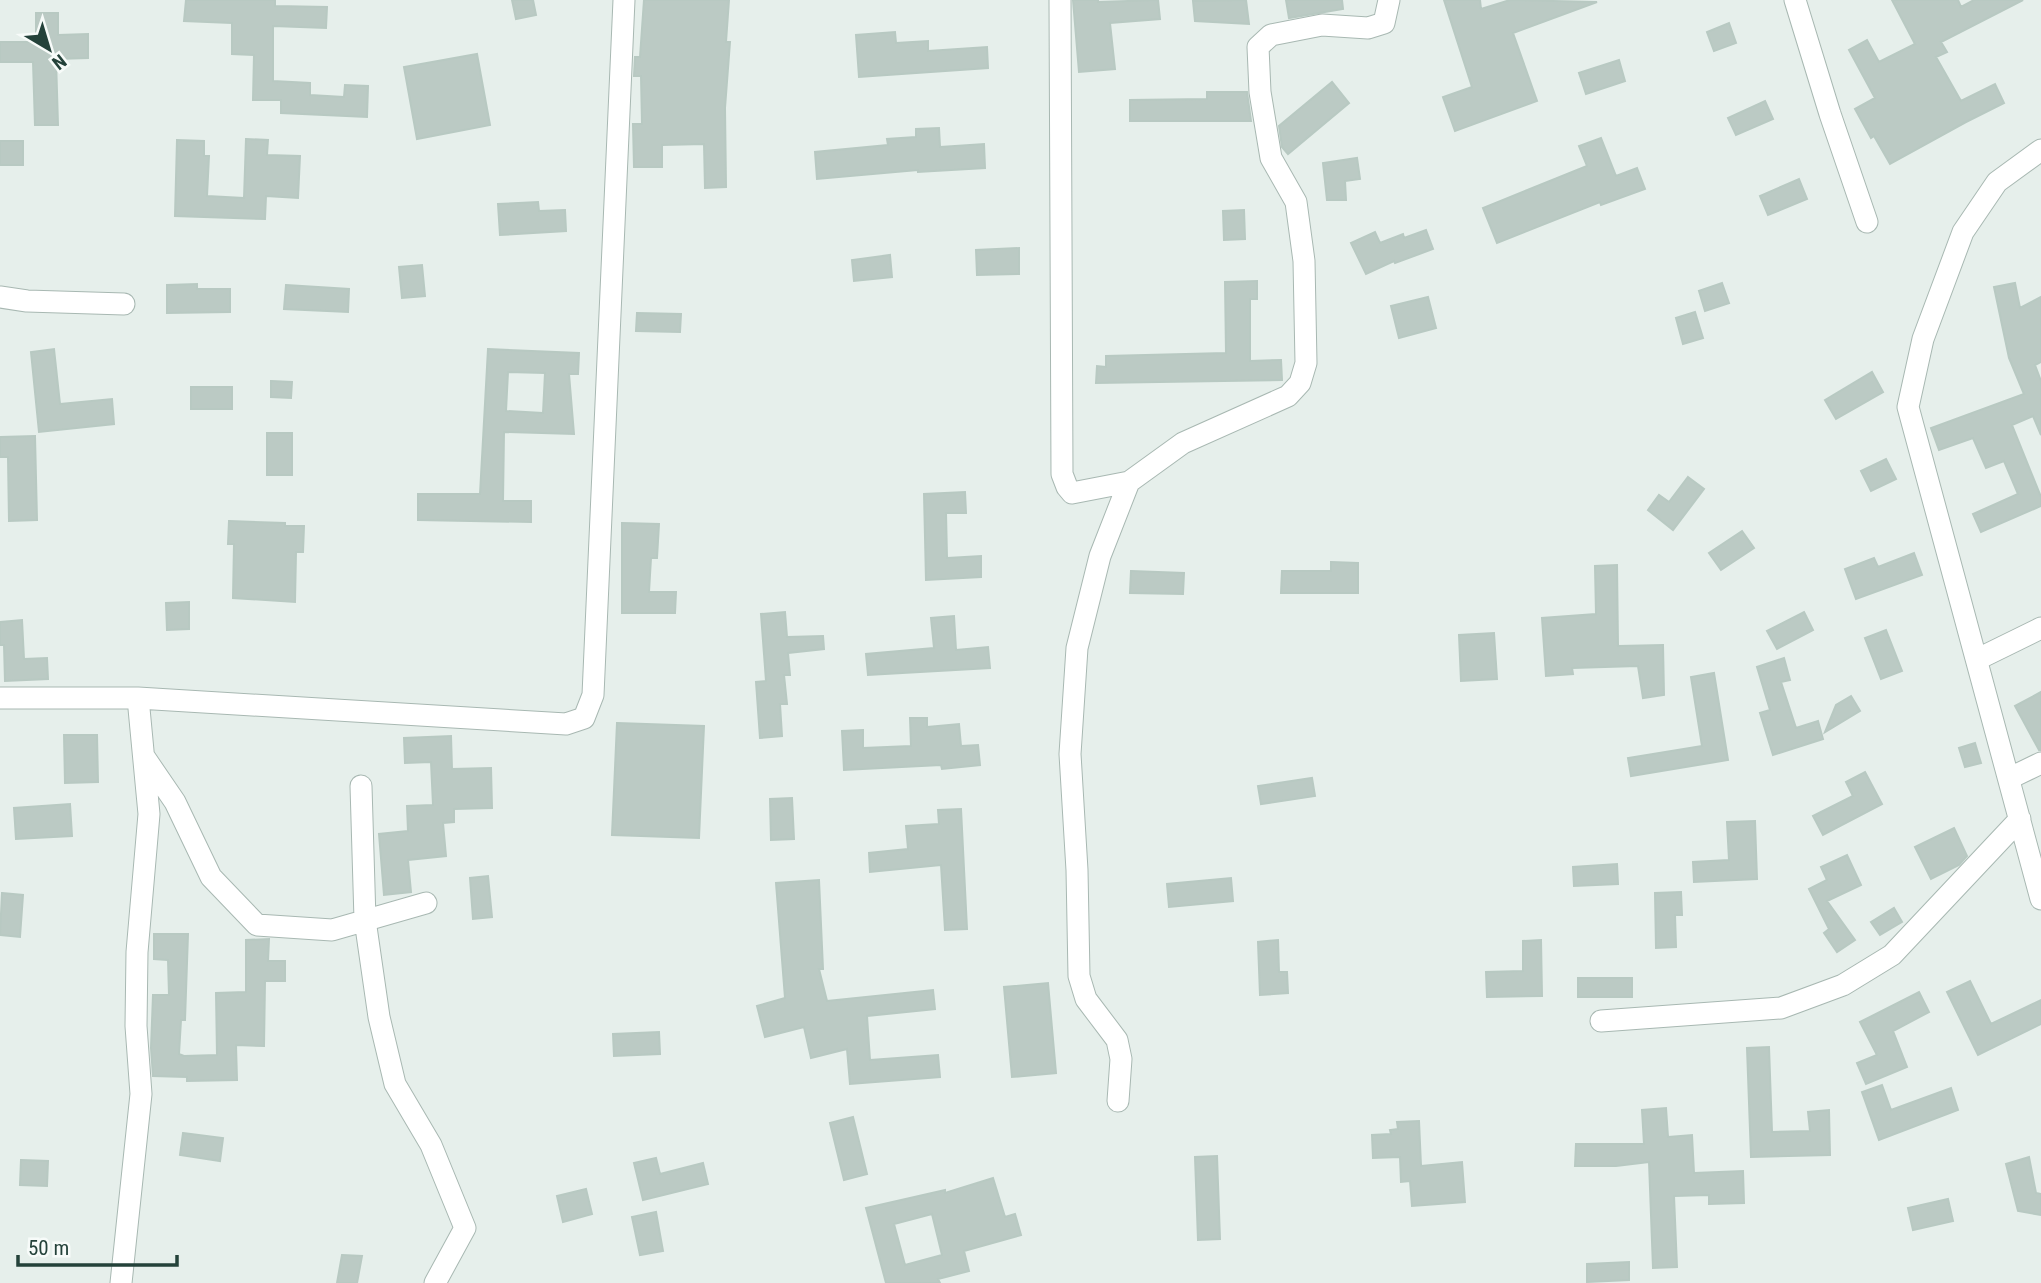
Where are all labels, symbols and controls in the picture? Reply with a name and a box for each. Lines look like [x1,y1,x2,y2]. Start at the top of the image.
north arrow [14,14,84,84]
text: N [47,49,71,75]
scale bar [18,1224,177,1268]
text: 50 m [28,1236,69,1260]

